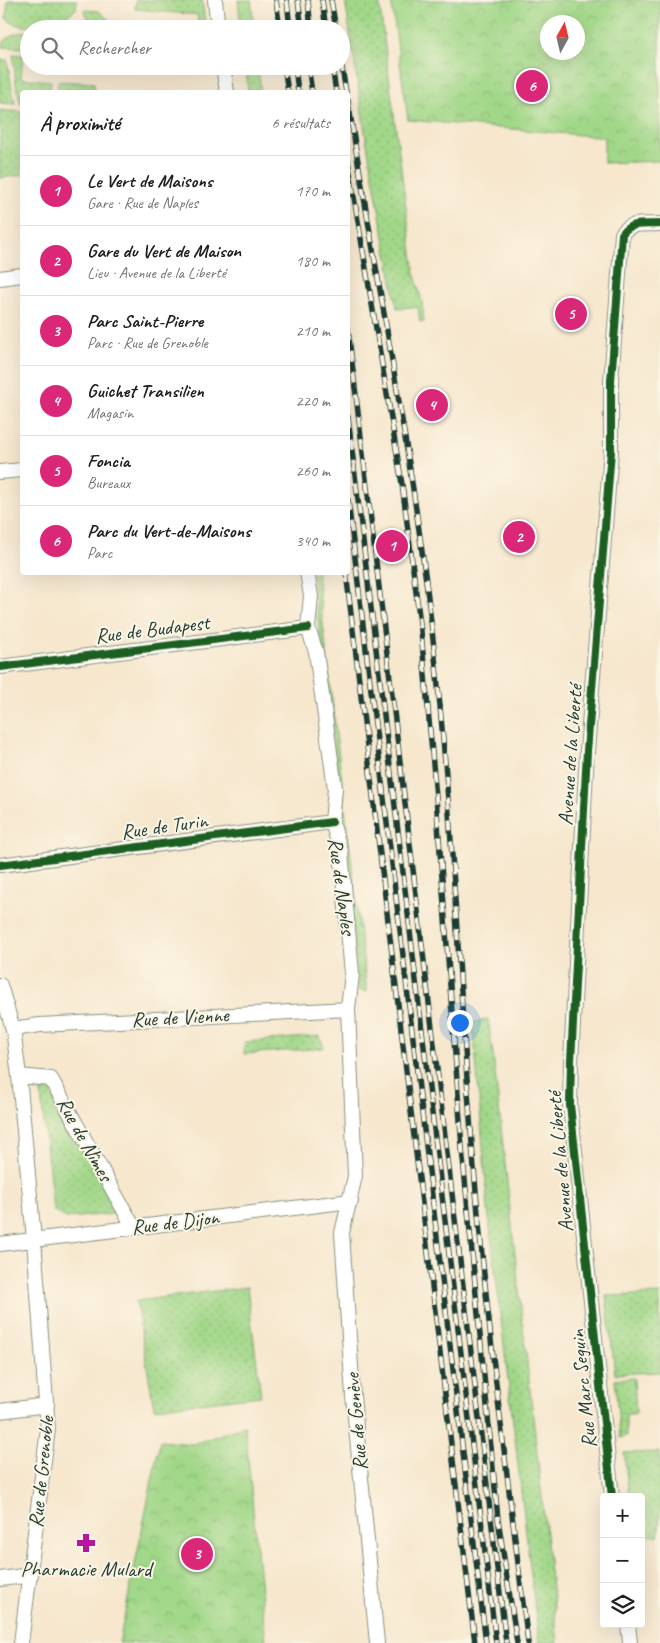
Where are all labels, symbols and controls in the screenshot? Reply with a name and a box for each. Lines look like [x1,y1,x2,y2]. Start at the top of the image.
north arrow [540,15,585,60]
search box [20,20,350,75]
icon: search [38,34,66,62]
text: Rechercher [78,36,151,60]
pin: 6 [516,67,548,105]
text: À proximité [40,110,120,136]
text: 6 résultats [271,113,330,133]
text: Le Vert de Maisons [87,169,212,193]
text: 1 [52,181,60,201]
text: 170 m [296,181,330,201]
text: Gare · Rue de Naples [87,193,198,213]
text: Gare du Vert de Maison [87,239,241,263]
text: 2 [52,251,60,271]
text: 180 m [296,251,330,271]
text: Lieu · Avenue de la Liberté [87,263,226,283]
pin: 5 [555,295,587,333]
text: Parc Saint-Pierre [87,309,203,333]
text: 3 [52,321,60,341]
text: 210 m [296,321,330,341]
text: Parc · Rue de Grenoble [87,333,208,353]
text: Guichet Transilien [87,379,204,403]
pin: 4 [416,386,448,424]
text: 4 [52,391,60,411]
text: 220 m [296,391,330,411]
text: Magasin [87,403,133,423]
text: Foncia [87,449,130,473]
text: 5 [53,461,59,481]
text: 260 m [296,461,330,481]
text: Bureaux [87,473,130,493]
pin: 2 [503,518,535,556]
text: Parc du Vert-de-Maisons [87,519,251,543]
pin: 1 [376,527,408,565]
text: 6 [52,531,60,551]
text: 340 m [296,531,330,551]
text: Parc [87,543,112,563]
street label: Rue de Budapest [93,609,213,649]
street label: Avenue de la Liberté [552,681,588,826]
street label: Rue de Turin [119,807,210,845]
street label: Rue de Naples [322,836,362,938]
street label: Rue de Vienne [131,1001,230,1033]
your location [447,1010,473,1036]
street label: Avenue de la Liberté [541,1088,579,1233]
street label: Rue de Nîmes [51,1092,120,1187]
street label: Rue de Dijon [130,1204,222,1240]
street label: Rue Marc Seguin [564,1328,602,1449]
street label: Rue de Genève [339,1370,373,1472]
street label: Rue de Grenoble [22,1414,60,1529]
map controls [600,1493,645,1628]
button: + [600,1493,645,1538]
pharmacy icon: Pharmacie Mulard [75,1532,97,1554]
pin: 3 [181,1535,213,1573]
button: − [600,1538,645,1583]
place label: Pharmacie Mulard [21,1556,155,1582]
button: layers [600,1583,645,1628]

